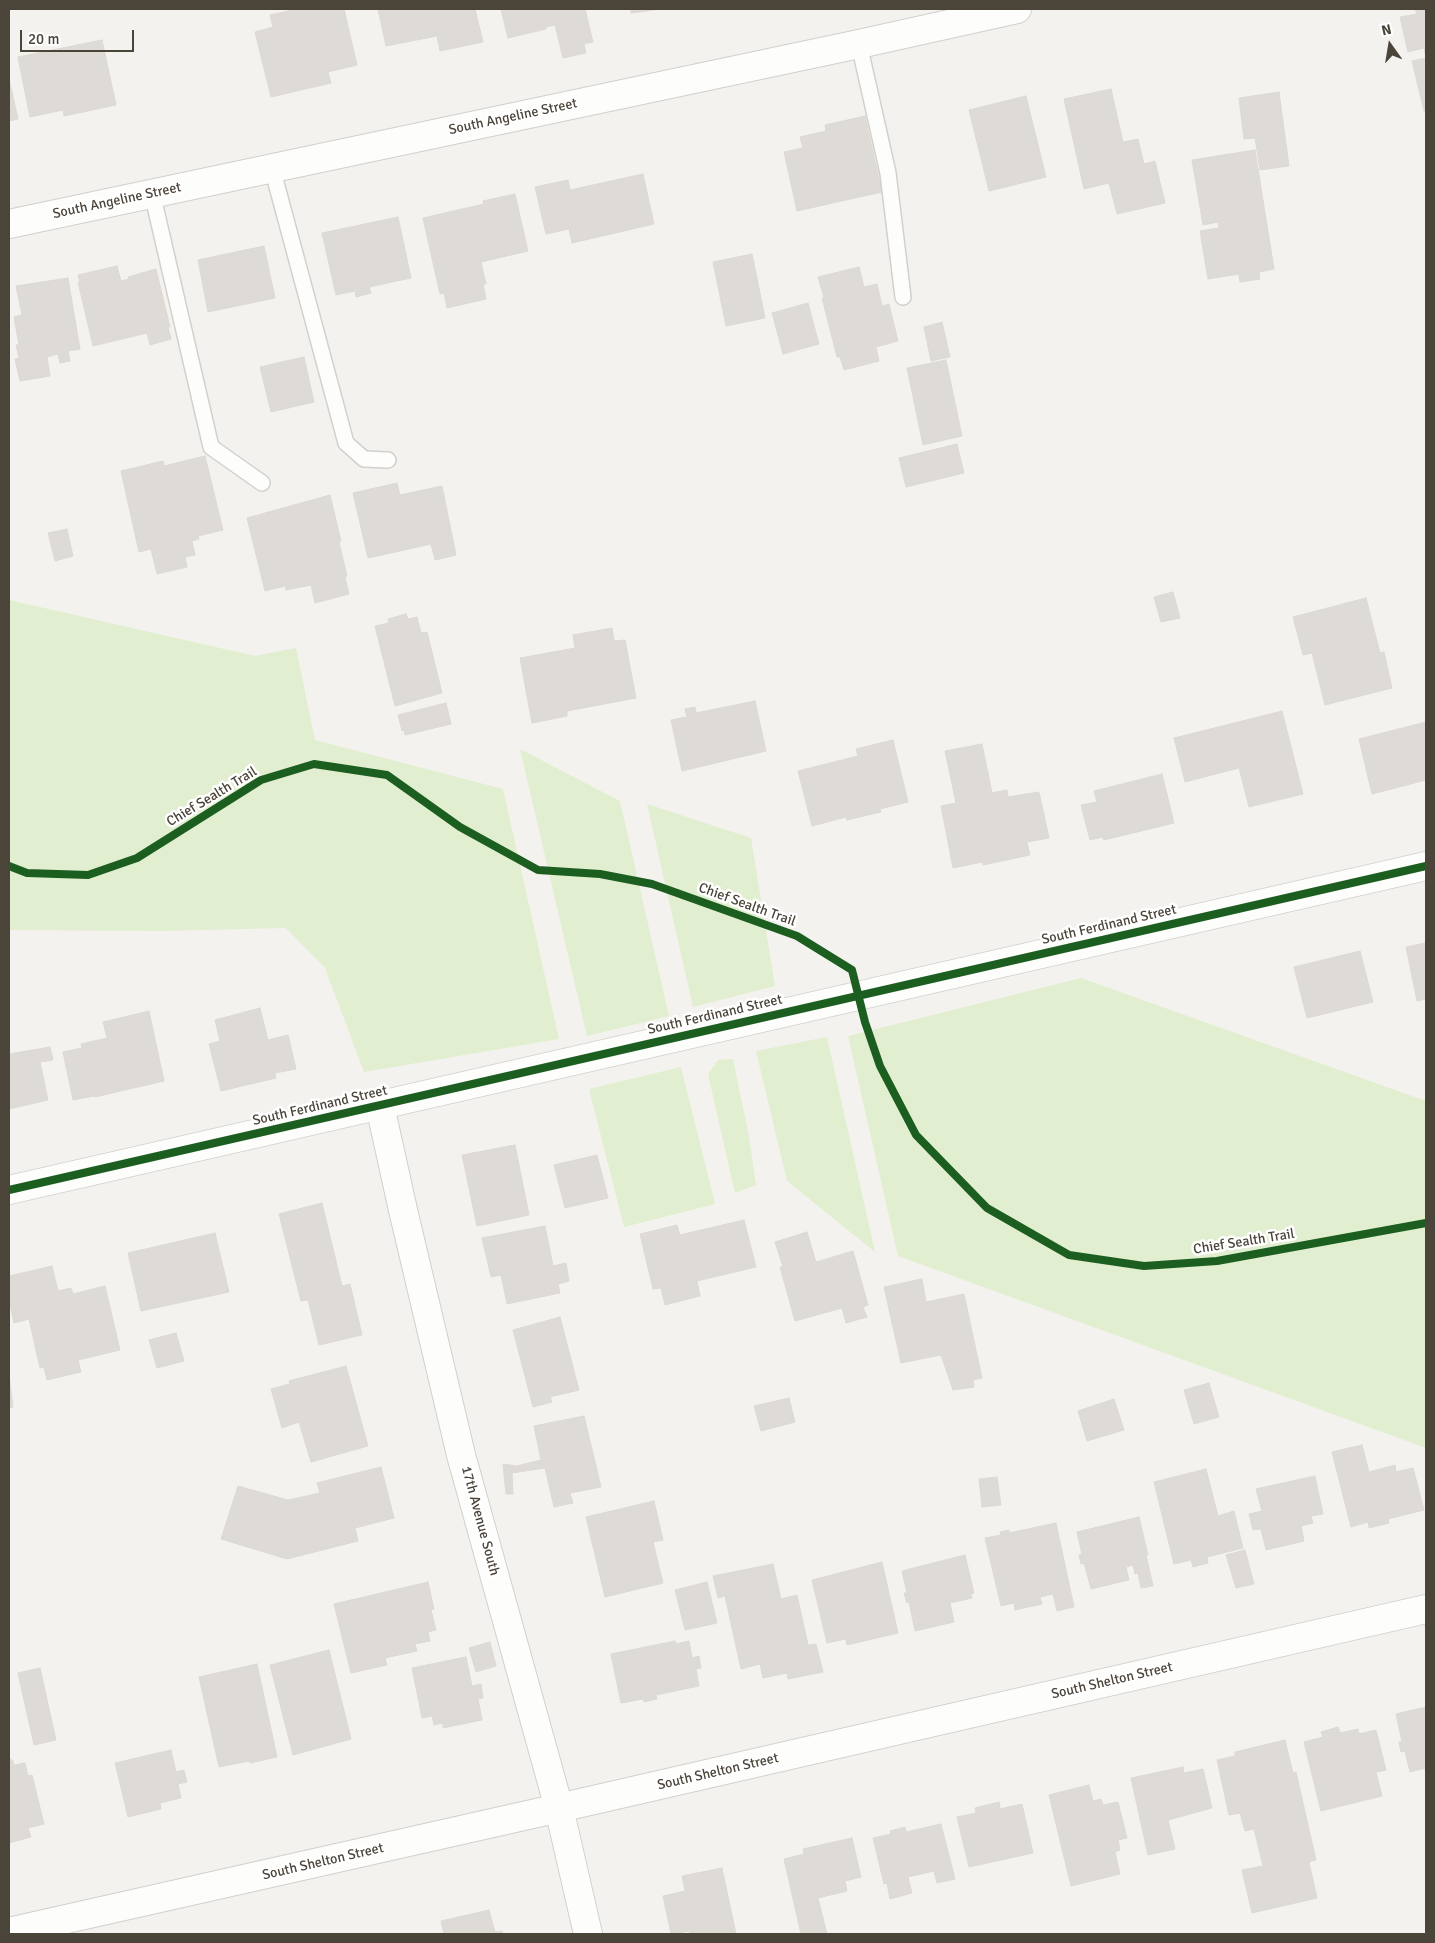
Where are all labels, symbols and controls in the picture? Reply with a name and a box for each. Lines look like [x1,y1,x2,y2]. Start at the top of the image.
scale bar [22,20,136,52]
north arrow [1365,20,1415,70]
text: N [1380,21,1393,39]
text: 20 m [28,30,59,48]
street label: South Angeline Street [447,95,579,139]
street label: South Angeline Street [51,179,183,223]
street label: Chief Sealth Trail [164,763,260,831]
street label: Chief Sealth Trail [696,880,798,930]
street label: South Ferdinand Street [1040,901,1178,949]
street label: South Ferdinand Street [646,991,784,1039]
street label: South Ferdinand Street [251,1082,389,1130]
street label: Chief Sealth Trail [1192,1226,1296,1258]
street label: 17th Avenue South [457,1464,503,1578]
street label: South Shelton Street [1050,1659,1174,1703]
street label: South Shelton Street [656,1750,780,1794]
street label: South Shelton Street [261,1840,385,1884]

